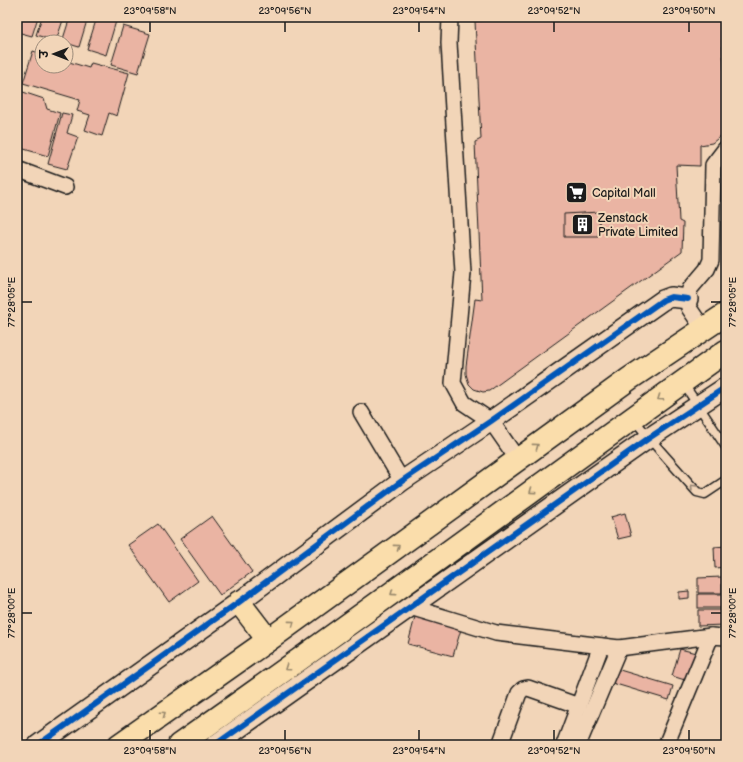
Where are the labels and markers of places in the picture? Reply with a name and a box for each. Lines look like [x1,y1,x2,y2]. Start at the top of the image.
supermarket icon: Capital Mall [564,180,590,206]
place label: Capital Mall [592,186,656,201]
place label: Zenstack Private Limited [597,211,678,240]
building icon: Zenstack Private Limited [569,212,595,238]

